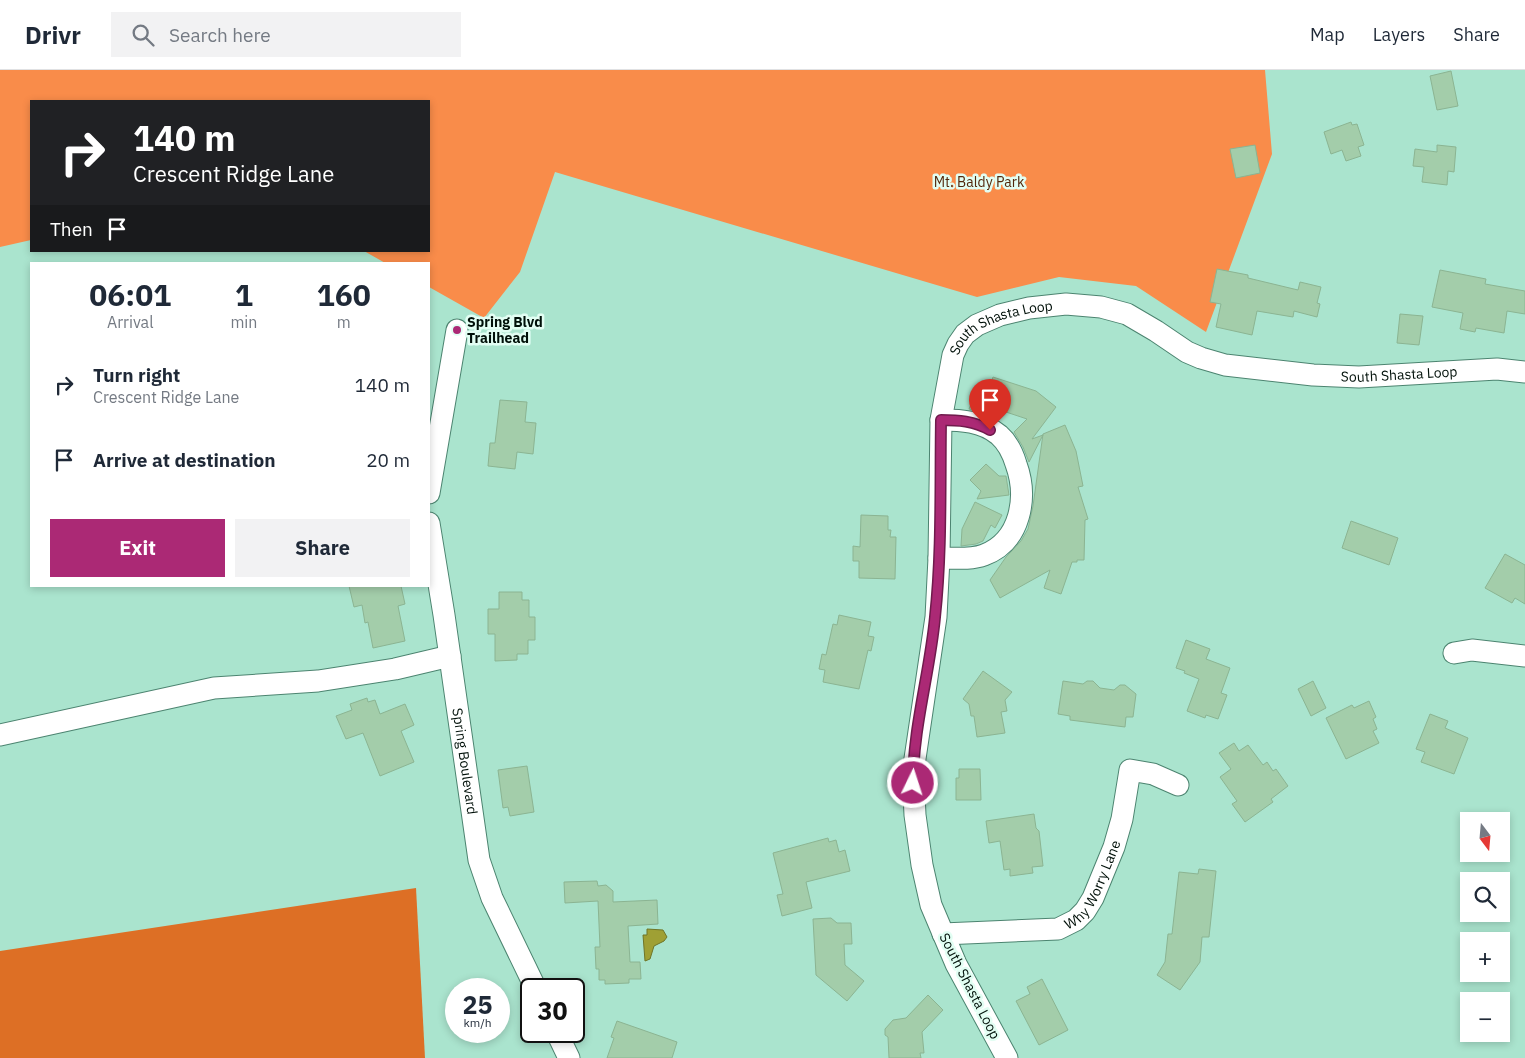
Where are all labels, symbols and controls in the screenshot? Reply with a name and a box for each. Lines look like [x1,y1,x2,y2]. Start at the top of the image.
search box [111,12,461,57]
text: Drivr [25,19,81,51]
icon: search [129,21,157,49]
text: Search here [169,23,271,47]
text: Map [1310,23,1345,46]
text: Layers [1373,23,1425,46]
text: Share [1453,23,1500,46]
text: 140 m [133,115,236,161]
icon: right [50,120,115,185]
text: Crescent Ridge Lane [133,159,334,188]
park label: Mt. Baldy Park [934,173,1025,191]
icon: arrive [103,215,131,243]
text: Then [50,217,93,241]
text: 06:01 [89,275,171,314]
text: 1 [235,275,253,314]
text: 160 [317,275,371,314]
street label: South Shasta Loop [945,296,1054,358]
text: Arrival [107,312,154,332]
text: min [230,312,257,332]
text: m [337,312,351,332]
place label: Spring Blvd Trailhead [467,313,543,347]
marker: Spring Blvd Trailhead [451,324,463,336]
street label: South Shasta Loop [1340,362,1458,386]
text: Turn right [93,363,180,387]
icon: right [50,371,78,399]
text: 140 m [355,373,410,397]
pin [969,379,1011,430]
icon: arrive [976,386,1004,414]
text: Crescent Ridge Lane [93,387,239,407]
icon: arrive [50,446,78,474]
text: Arrive at destination [93,448,276,472]
text: 20 m [366,448,410,472]
button: Exit [50,519,225,577]
button: Share [235,519,410,577]
street label: Spring Boulevard [448,707,481,816]
position arrow [886,756,938,808]
north arrow [1460,812,1510,862]
map controls [1460,812,1510,1042]
street label: Why Worry Lane [1061,838,1125,933]
button: search [1460,872,1510,922]
street label: South Shasta Loop [935,930,1005,1042]
button: + [1460,932,1510,982]
speed limit sign: 30 [520,978,585,1043]
text: 25 [462,988,493,1021]
button: − [1460,992,1510,1042]
text: km/h [463,1015,492,1030]

